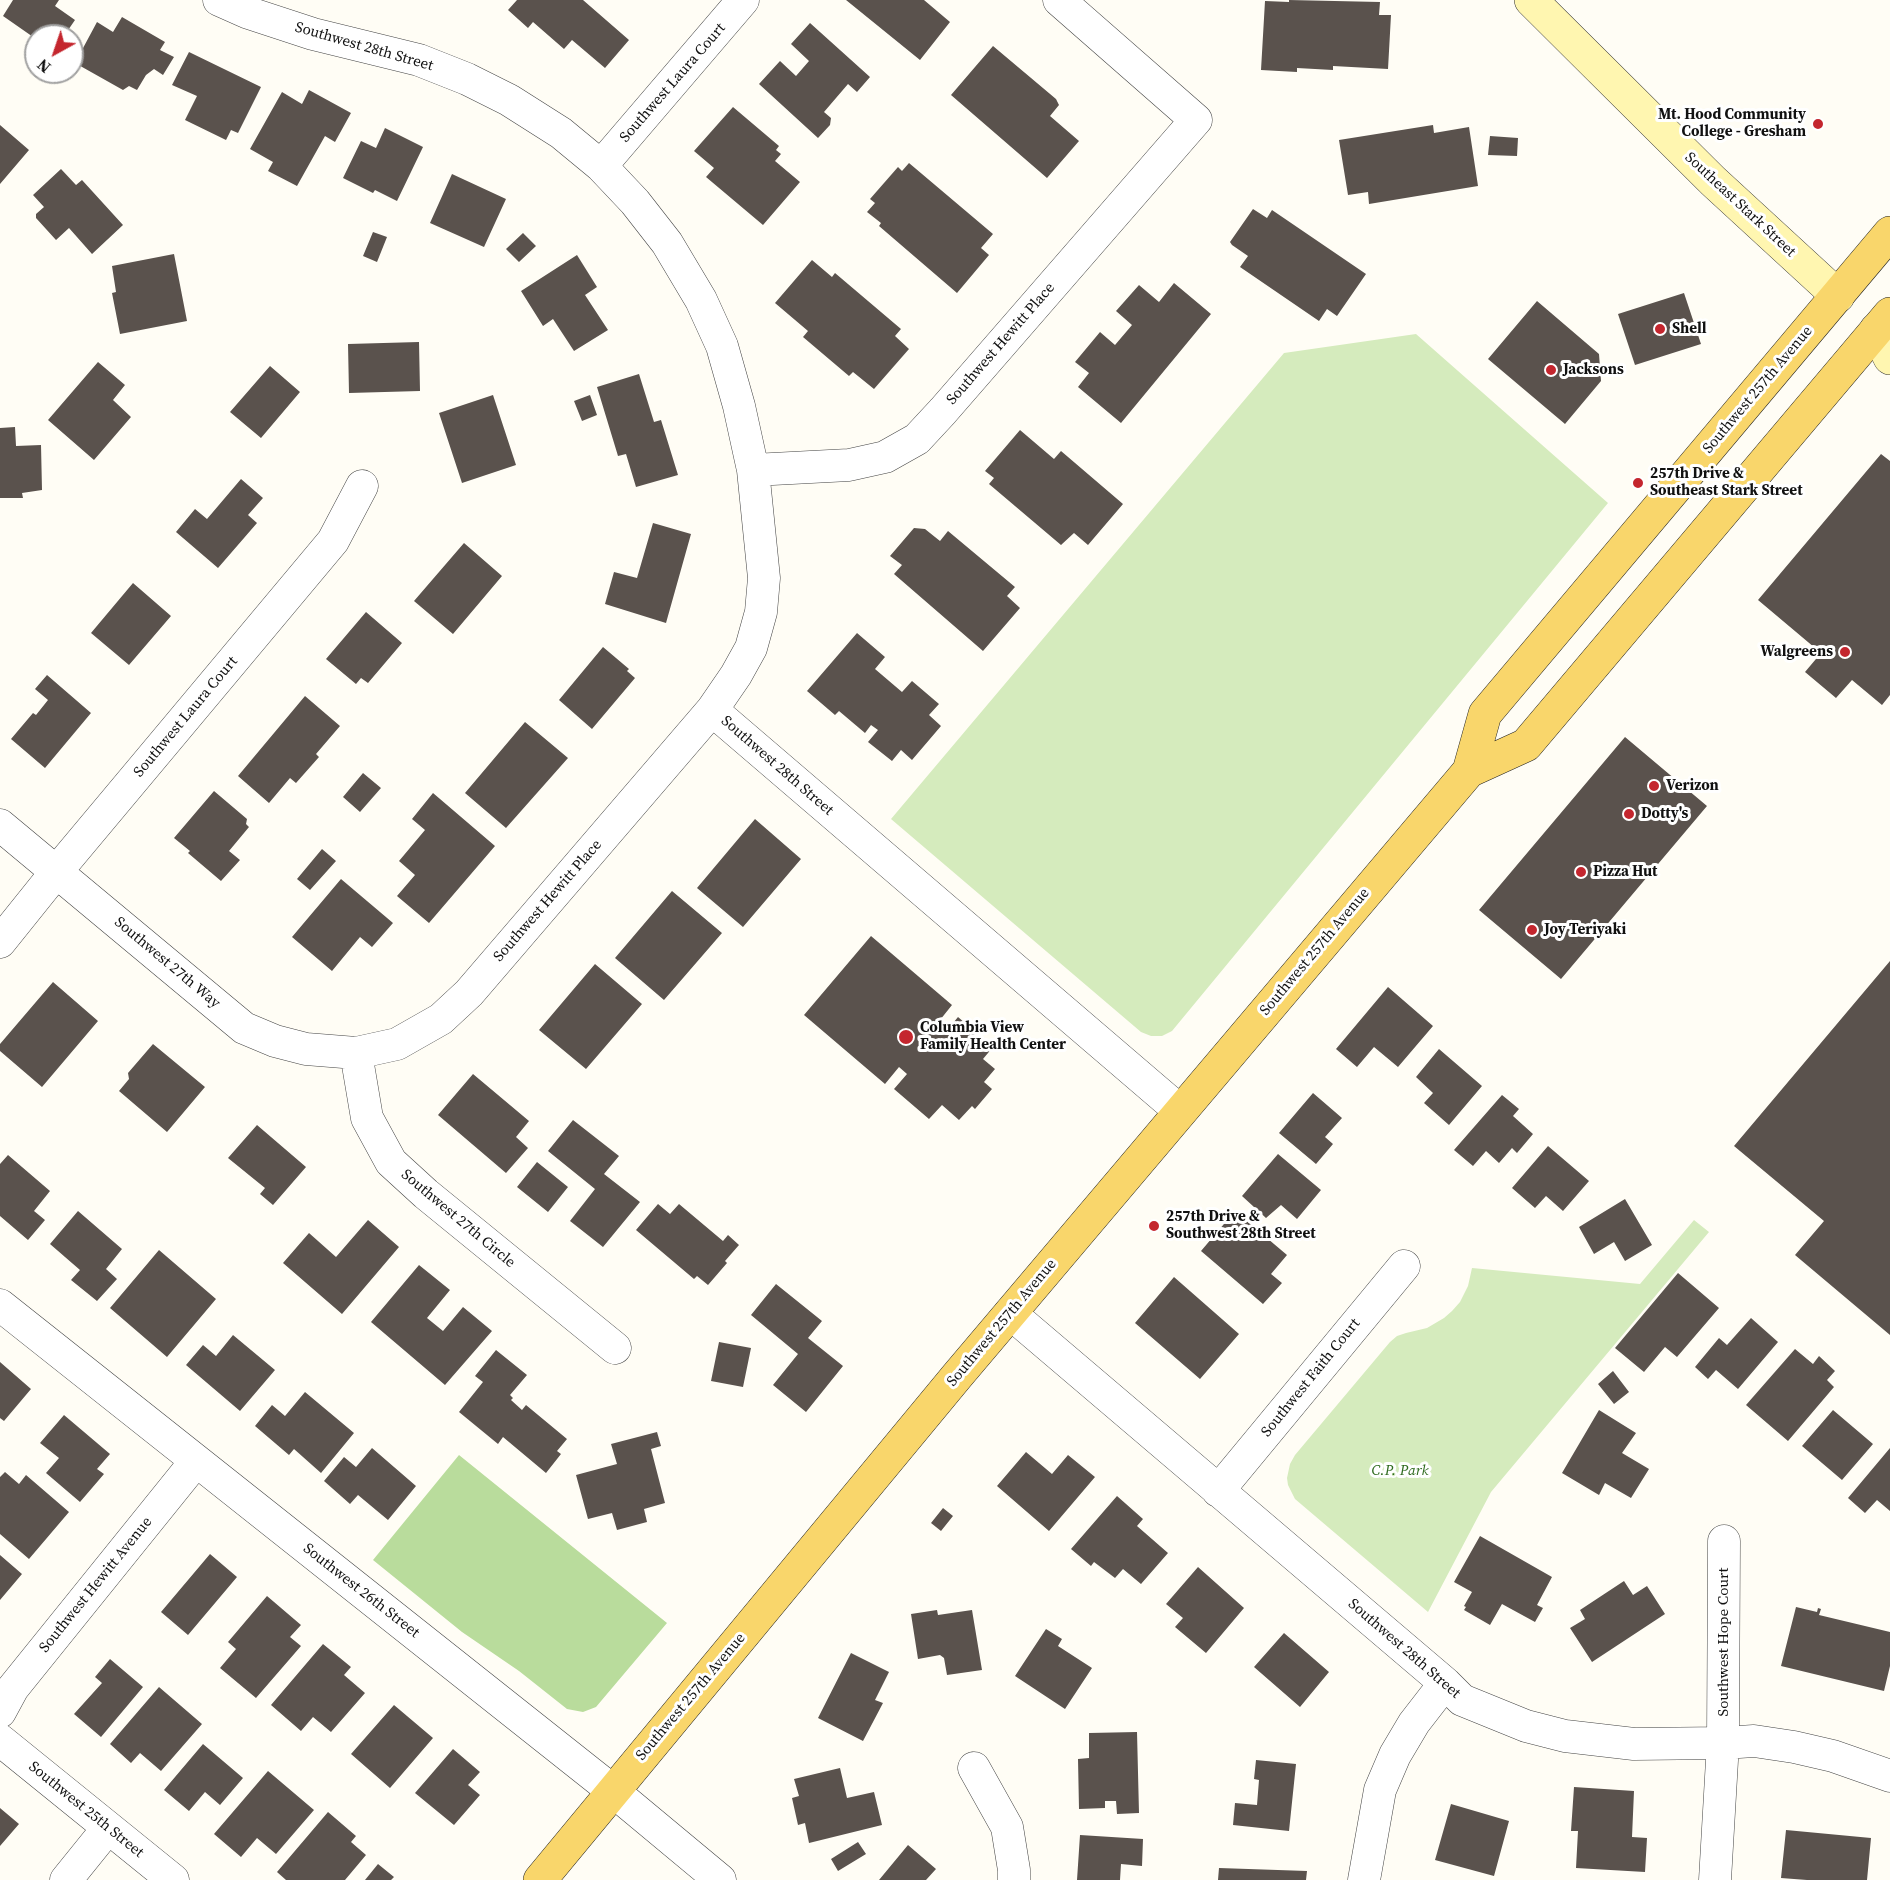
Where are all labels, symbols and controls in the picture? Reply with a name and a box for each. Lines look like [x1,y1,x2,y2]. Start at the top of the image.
street label: Southwest 28th Street [293,19,435,75]
street label: Southwest Laura Court [616,20,730,146]
north arrow [24,24,84,84]
text: N [32,54,55,78]
place label: Mt. Hood Community College - Gresham [1658,106,1806,141]
marker: Mt. Hood Community College - Gresham [1811,117,1825,131]
street label: Southeast Stark Street [1681,149,1799,261]
street label: Southwest Hewitt Place [943,279,1059,409]
place label: Shell [1672,320,1707,338]
marker: Shell [1653,322,1667,336]
street label: Southwest 257th Avenue [1699,323,1817,457]
place label: Jacksons [1563,361,1624,379]
marker: Jacksons [1544,363,1558,377]
place label: 257th Drive & Southeast Stark Street [1650,465,1803,500]
marker: 257th Drive & Southeast Stark Street [1631,476,1645,490]
place label: Walgreens [1760,643,1833,661]
marker: Walgreens [1838,645,1852,659]
street label: Southwest Laura Court [130,653,242,781]
street label: Southwest 28th Street [717,712,837,820]
place label: Verizon [1666,777,1719,795]
marker: Verizon [1647,779,1661,793]
place label: Dotty's [1641,805,1688,823]
marker: Dotty's [1622,807,1636,821]
street label: Southwest Hewitt Place [490,836,606,966]
place label: Pizza Hut [1593,863,1657,881]
marker: Pizza Hut [1574,865,1588,879]
street label: Southwest 257th Avenue [1256,885,1374,1019]
street label: Southwest 27th Way [110,913,224,1013]
place label: Joy Teriyaki [1544,921,1626,939]
marker: Joy Teriyaki [1525,923,1539,937]
place label: Columbia View Family Health Center [920,1019,1066,1054]
marker: Columbia View Family Health Center [897,1028,915,1046]
street label: Southwest 27th Circle [397,1166,519,1272]
place label: 257th Drive & Southwest 28th Street [1166,1208,1316,1243]
marker: 257th Drive & Southwest 28th Street [1147,1219,1161,1233]
street label: Southwest 257th Avenue [943,1256,1061,1390]
street label: Southwest Faith Court [1258,1315,1364,1441]
park label: C.P. Park [1371,1462,1429,1480]
street label: Southwest Hewitt Avenue [36,1514,156,1656]
street label: Southwest 26th Street [299,1540,423,1642]
street label: Southwest Hope Court [1715,1568,1733,1716]
street label: Southwest 28th Street [1344,1595,1464,1703]
street label: Southwest 257th Avenue [632,1630,750,1764]
street label: Southwest 25th Street [25,1758,147,1862]

